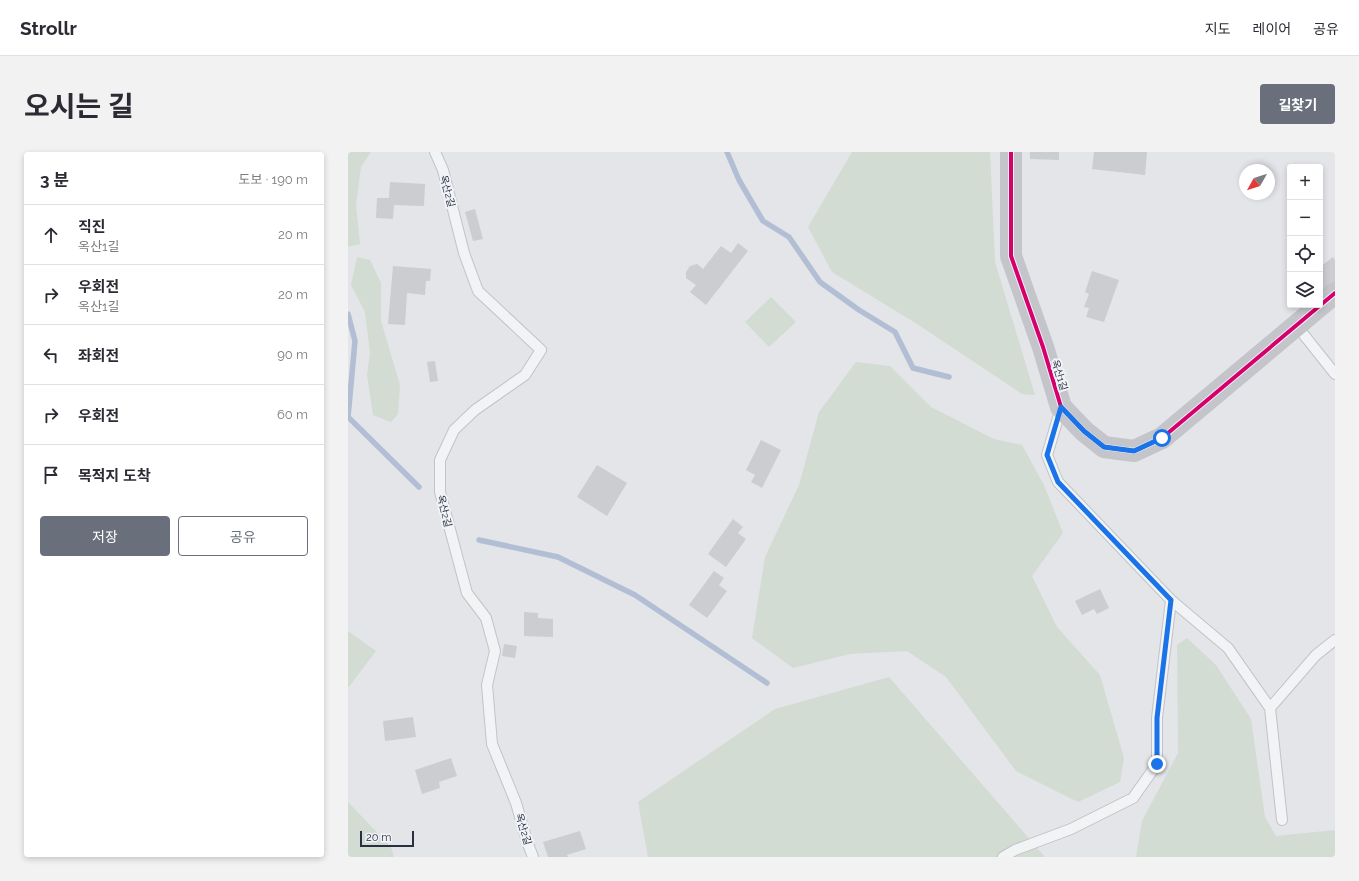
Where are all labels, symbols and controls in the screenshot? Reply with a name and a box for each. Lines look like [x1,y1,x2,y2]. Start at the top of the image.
text: Strollr [20,17,77,39]
text: 지도 [1205,21,1231,37]
text: 레이어 [1253,21,1291,37]
text: 공유 [1313,21,1339,37]
button: 길찾기 [1260,84,1335,124]
text: 오시는 길 [24,90,134,123]
north arrow [1239,164,1275,200]
map controls [1287,164,1323,308]
button: + [1287,164,1323,200]
text: 3 분 [40,170,69,190]
text: 도보 · 190 m [239,172,308,187]
street label: 옥산2길 [438,174,457,208]
button: − [1287,200,1323,236]
text: 직진 [78,218,106,236]
icon: ahead [40,224,62,246]
text: 20 m [278,227,308,242]
button: locate [1287,236,1323,272]
text: 옥산1길 [78,239,119,254]
button: layers [1287,272,1323,308]
text: 우회전 [78,278,119,296]
icon: right [40,284,62,306]
text: 20 m [278,287,308,302]
text: 옥산1길 [78,299,119,314]
icon: left [40,344,62,366]
text: 좌회전 [78,347,119,365]
text: 90 m [277,347,308,362]
street label: 옥산1길 [1050,358,1069,392]
icon: right [40,404,62,426]
text: 우회전 [78,407,119,425]
text: 60 m [277,407,308,422]
route start [1153,429,1171,447]
icon: arrive [40,464,62,486]
text: 목적지 도착 [78,467,151,485]
street label: 옥산2길 [435,494,454,528]
button: 저장 [40,516,170,556]
button: 공유 [178,516,308,556]
route end [1148,755,1166,773]
street label: 옥산2길 [513,812,534,846]
scale bar [360,829,414,848]
text: 20 m [366,831,391,844]

